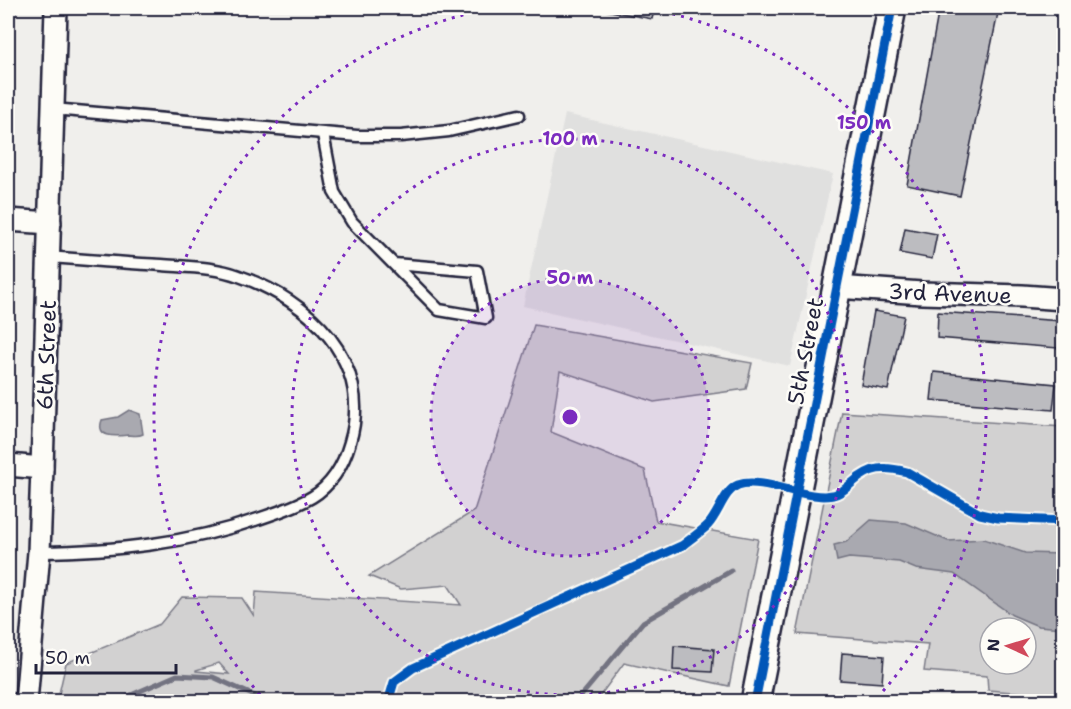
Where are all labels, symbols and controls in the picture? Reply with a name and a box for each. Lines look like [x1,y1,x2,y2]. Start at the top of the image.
text: 150 m [837,111,892,135]
text: 100 m [542,127,598,151]
text: 50 m [547,266,594,290]
street label: 3rd Avenue [888,277,1012,310]
street label: 5th Street [781,295,830,407]
street label: 6th Street [30,299,63,411]
centre of rings [560,407,580,427]
north arrow [978,616,1038,676]
scale bar [36,637,176,675]
text: N [983,638,1004,652]
text: 50 m [45,646,90,670]

